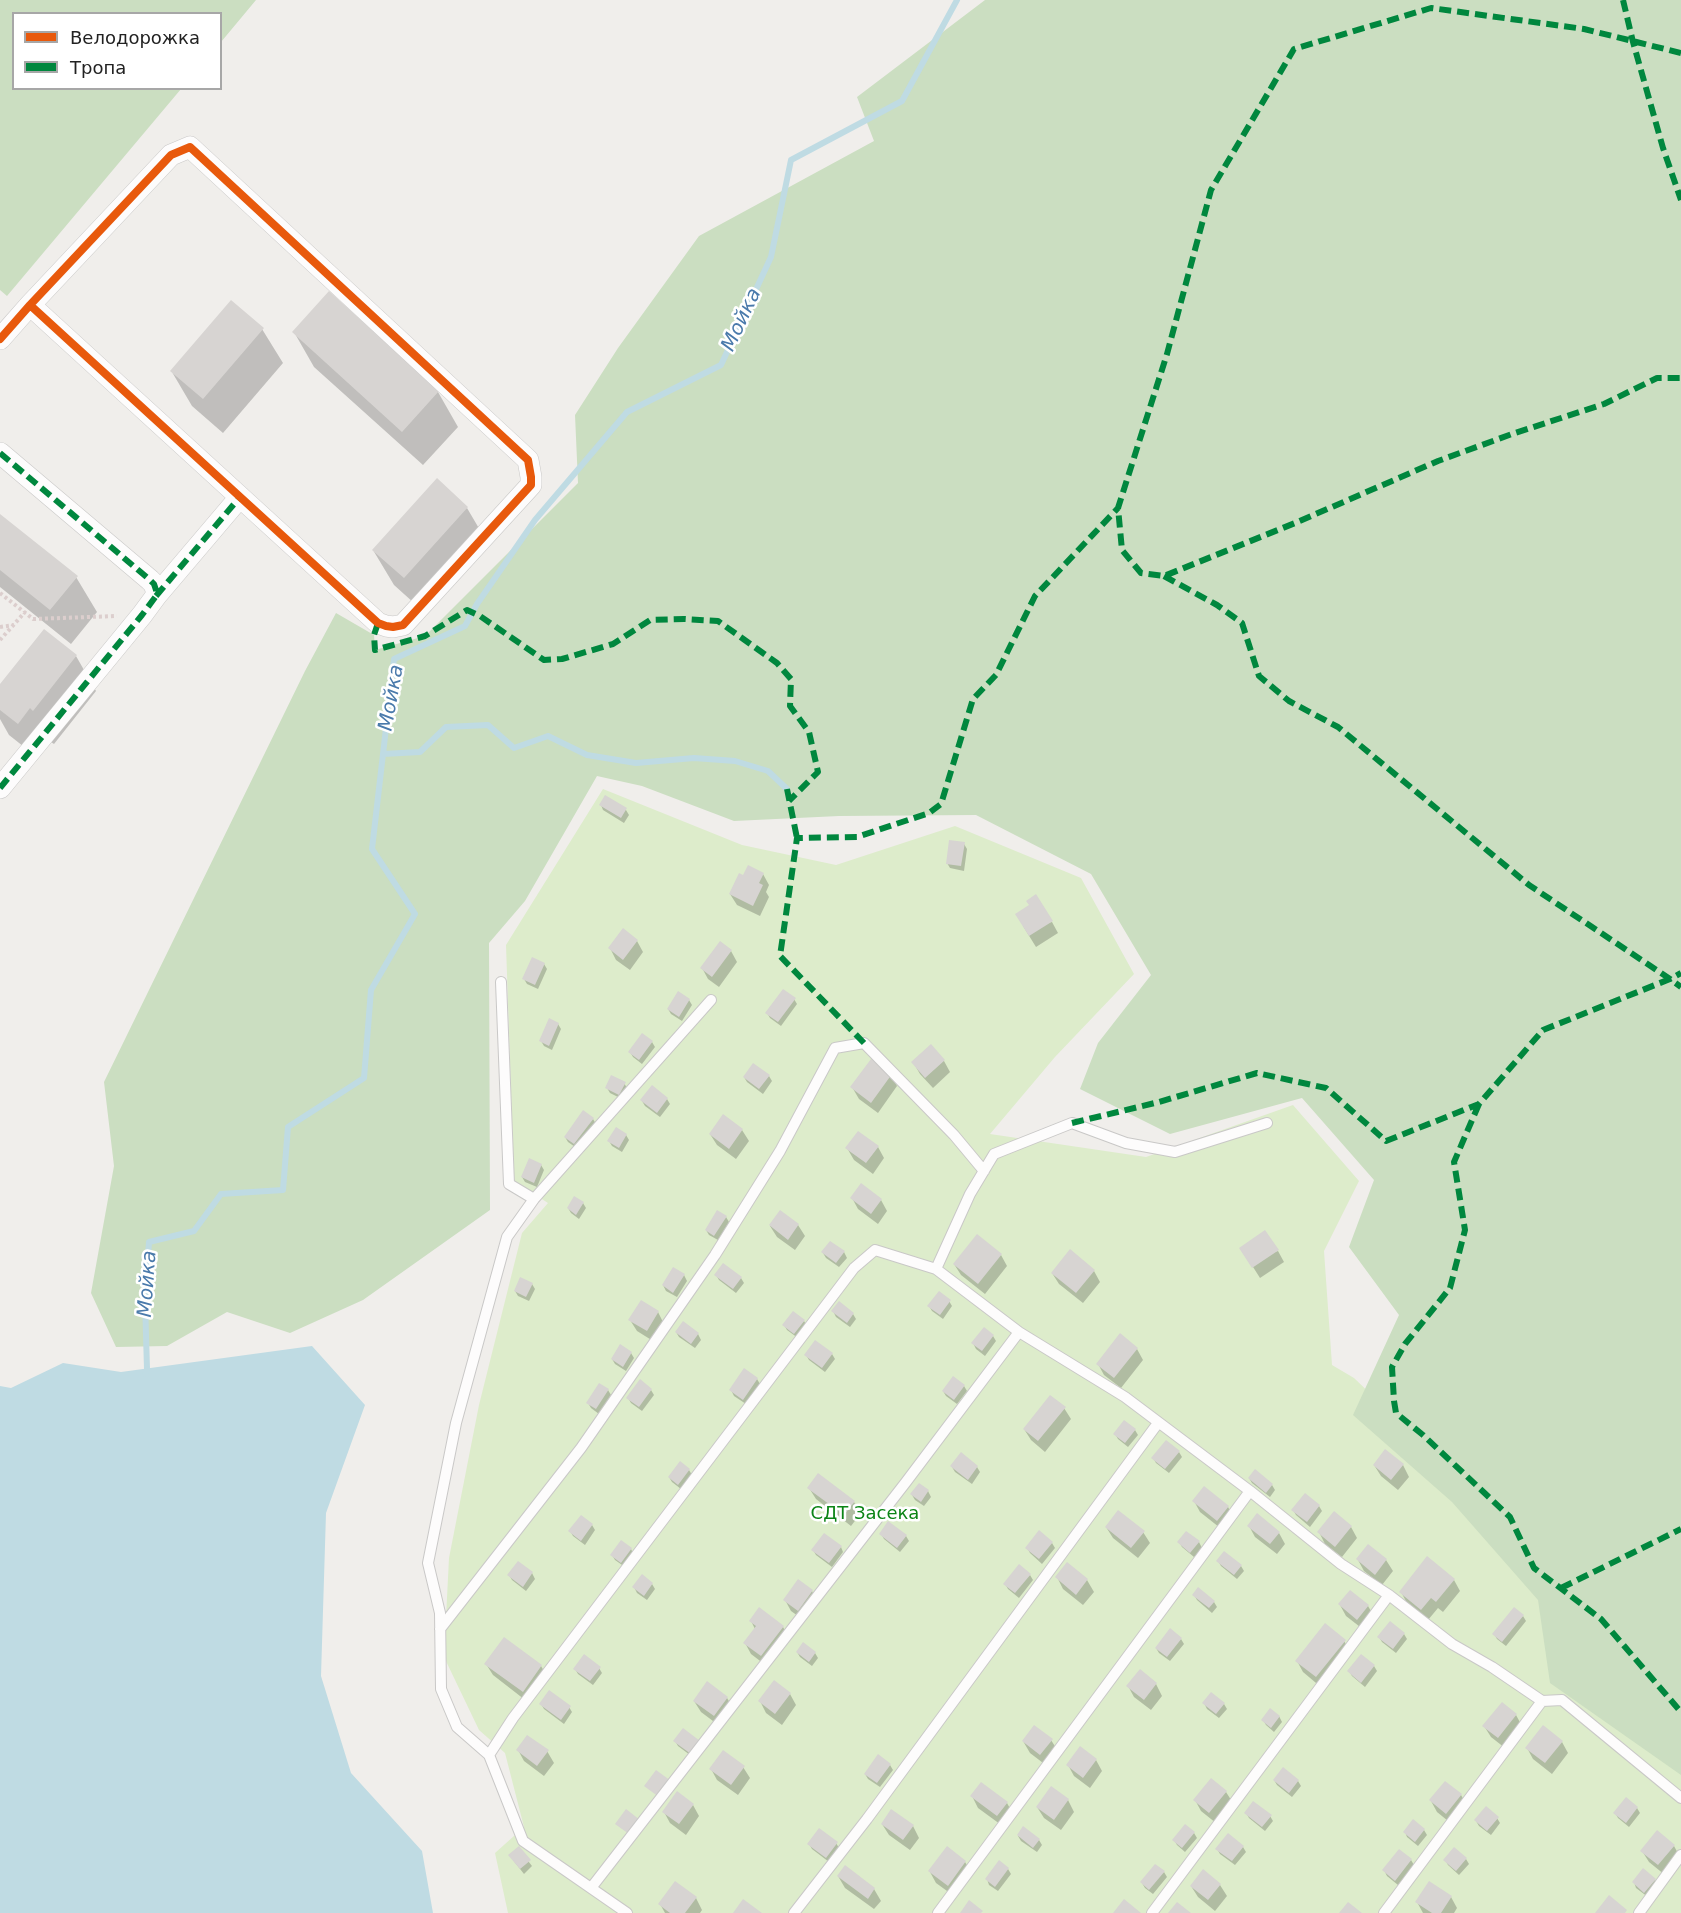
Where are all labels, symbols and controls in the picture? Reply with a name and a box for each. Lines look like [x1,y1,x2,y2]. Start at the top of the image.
legend [12,12,222,90]
text: Велодорожка [70,27,200,48]
text: Тропа [70,57,126,78]
water label: Мойка [717,285,767,355]
water label: Мойка [374,663,410,733]
water label: Мойка [134,1250,162,1318]
park label: СДТ Засека [811,1503,919,1525]

